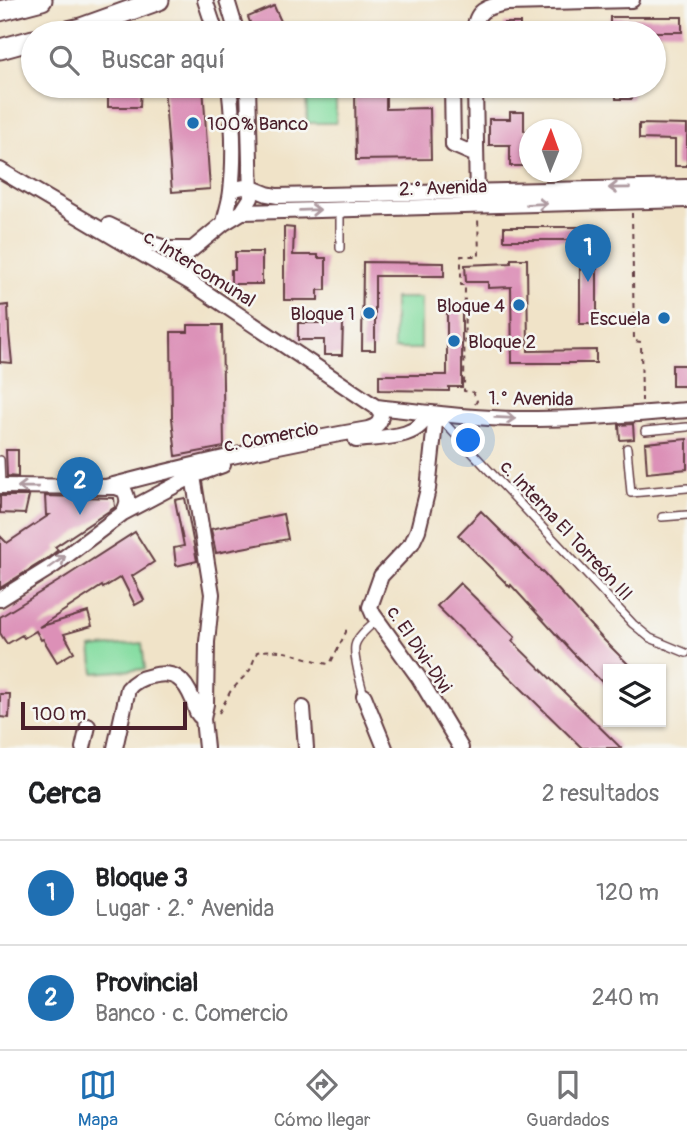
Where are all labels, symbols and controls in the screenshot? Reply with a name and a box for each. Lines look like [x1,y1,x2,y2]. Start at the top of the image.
search box [21,21,666,98]
icon: search [45,41,83,79]
text: Buscar aquí [101,44,225,76]
place label: 100% Banco [207,112,308,136]
marker: 100% Banco [185,115,201,131]
north arrow [519,119,582,182]
street label: 2.° Avenida [399,174,488,202]
one-way arrow [608,181,631,195]
one-way arrow [526,197,549,210]
one-way arrow [298,203,321,217]
pin: 1 [565,224,611,282]
street label: c. Intercomunal [139,225,260,313]
place label: Bloque 4 [437,294,505,318]
marker: Bloque 4 [511,297,527,313]
place label: Bloque 1 [290,302,355,326]
marker: Bloque 1 [361,305,377,321]
place label: Escuela [590,307,650,331]
marker: Escuela [656,310,672,326]
place label: Bloque 2 [468,330,536,354]
marker: Bloque 2 [446,333,462,349]
street label: 1.° Avenida [488,386,574,412]
one-way arrow [493,412,515,425]
street label: c. Comercio [222,416,320,458]
your location [451,423,485,457]
street label: c. Interna El Torreón III [495,455,638,606]
pin: 2 [57,457,103,515]
one-way arrow [17,480,40,493]
one-way arrow [47,555,66,569]
street label: c. El Divi-Divi [381,601,457,698]
map controls [603,664,666,727]
button: layers [603,664,666,727]
scale bar [21,699,187,731]
text: 100 m [32,702,86,726]
text: Cerca [28,775,101,812]
text: 2 resultados [542,779,659,808]
text: Bloque 3 [95,862,188,894]
text: 1 [47,878,56,907]
text: 120 m [596,878,659,907]
text: Lugar · 2.° Avenida [95,894,274,923]
text: Provincial [95,967,198,999]
text: 2 [45,983,57,1012]
text: 240 m [592,983,659,1012]
text: Banco · c. Comercio [95,999,288,1028]
tab: Mapa [78,1066,118,1132]
tab: Cómo llegar [274,1066,371,1132]
tab: Guardados [526,1066,609,1132]

